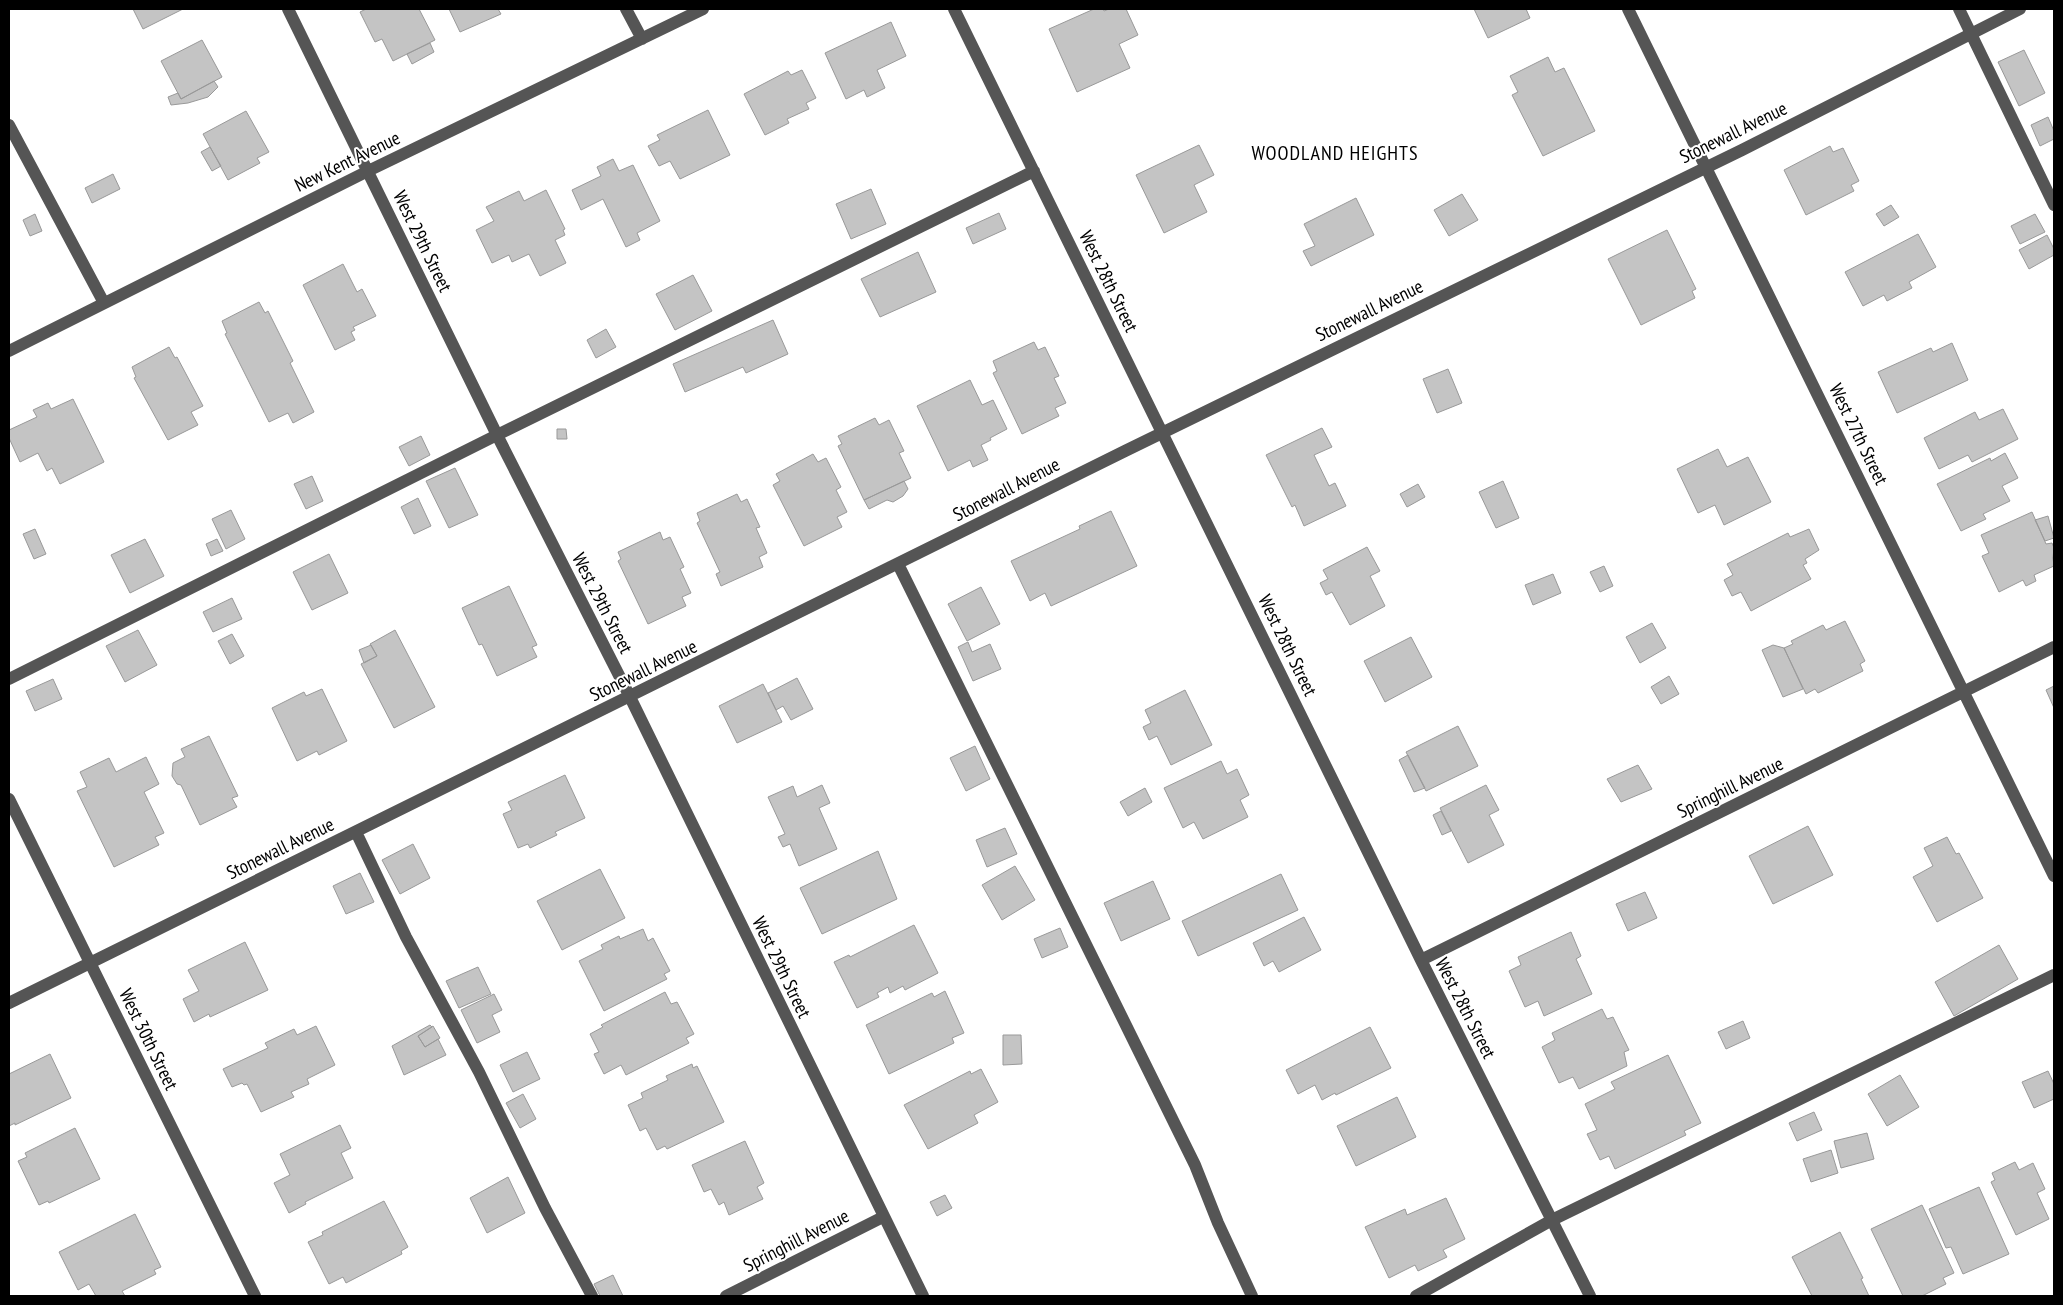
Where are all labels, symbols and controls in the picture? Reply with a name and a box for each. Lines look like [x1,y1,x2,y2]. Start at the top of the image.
street label: Stonewall Avenue [1675,96,1791,168]
street label: New Kent Avenue [290,125,404,197]
district label: WOODLAND HEIGHTS [1252,140,1418,166]
street label: West 29th Street [388,186,458,296]
street label: West 28th Street [1074,226,1144,336]
street label: Stonewall Avenue [1311,274,1427,346]
street label: West 27th Street [1824,380,1894,489]
street label: Stonewall Avenue [949,452,1064,526]
street label: West 29th Street [567,549,639,658]
street label: West 28th Street [1253,590,1323,700]
street label: Stonewall Avenue [585,634,701,706]
street label: Springhill Avenue [1673,751,1787,823]
street label: Stonewall Avenue [222,812,338,884]
street label: West 29th Street [747,912,817,1022]
street label: West 28th Street [1430,954,1502,1063]
street label: West 30th Street [114,984,184,1094]
street label: Springhill Avenue [739,1203,853,1277]

